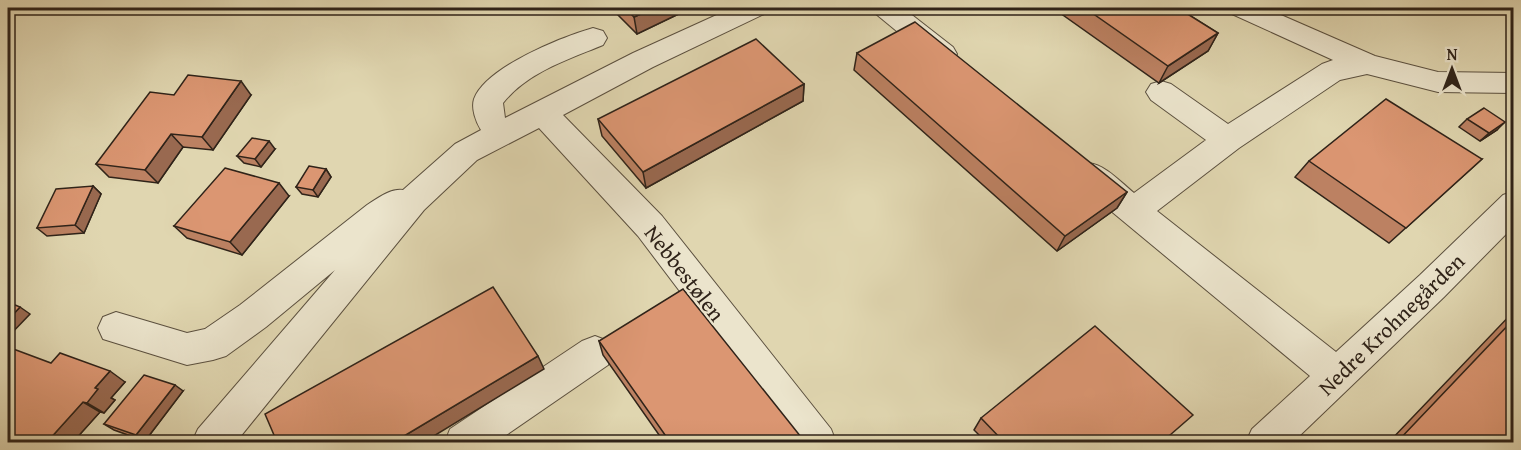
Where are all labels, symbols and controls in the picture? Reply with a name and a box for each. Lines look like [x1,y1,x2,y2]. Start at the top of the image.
north arrow [1422,39,1482,99]
text: N [1447,42,1458,66]
street label: Nebbestølen [637,218,733,328]
street label: Nedre Krohnegården [1310,245,1472,403]

